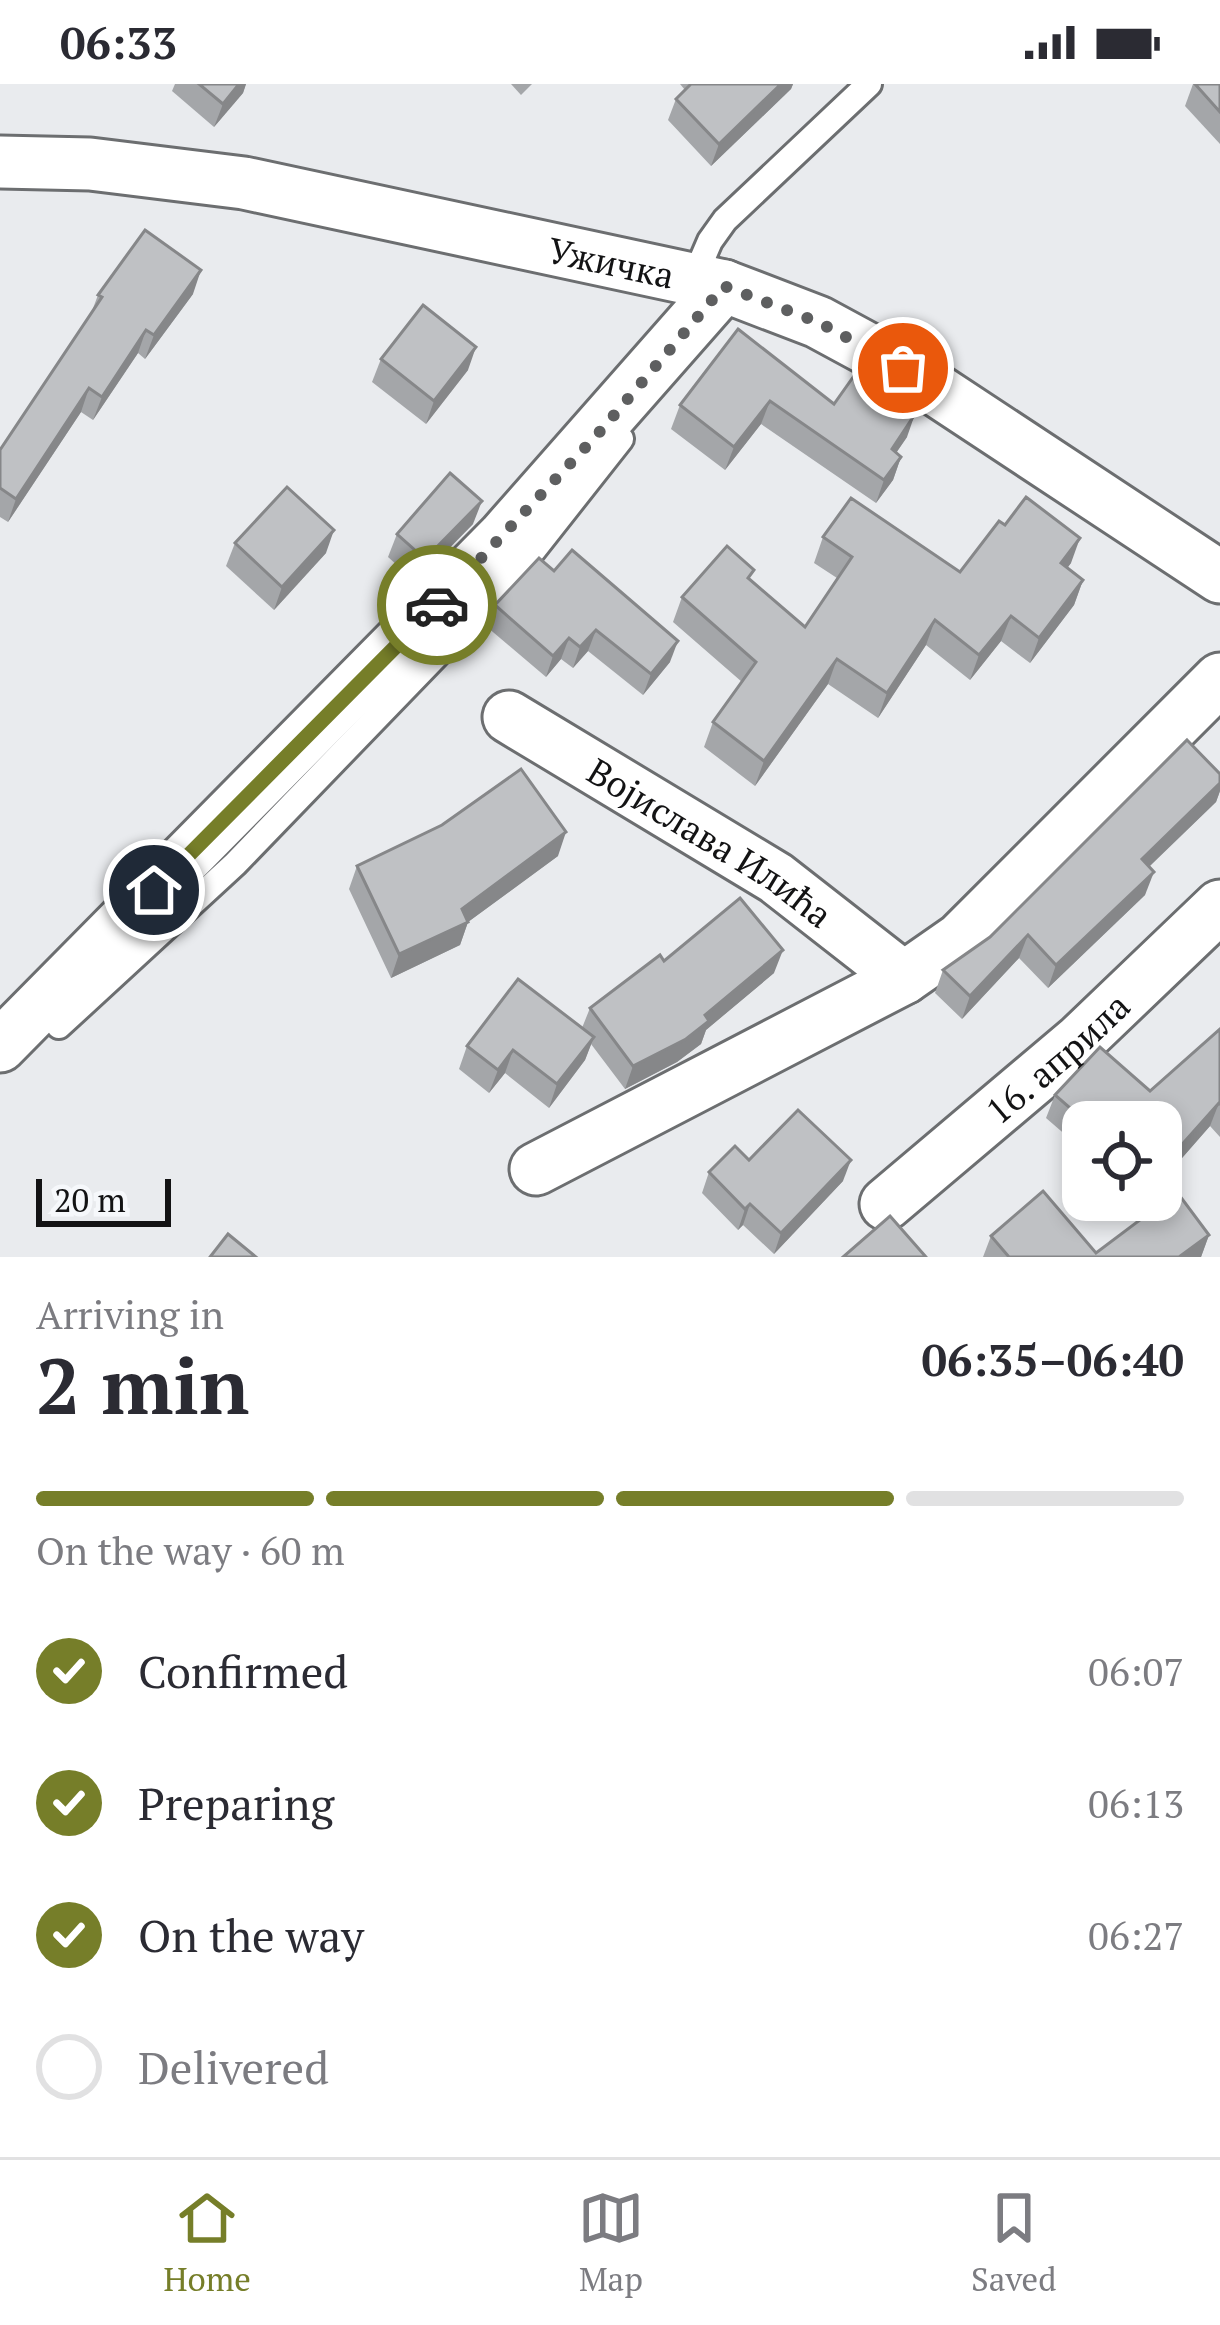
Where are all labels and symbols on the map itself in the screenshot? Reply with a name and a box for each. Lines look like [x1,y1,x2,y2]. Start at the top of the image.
street label: Ужичка [544,226,679,298]
pin [852,317,954,419]
courier [377,545,497,665]
street label: Војислава Илића [579,747,842,937]
pin [103,839,205,941]
street label: 16. априла [975,982,1139,1134]
scale bar [36,1173,171,1226]

